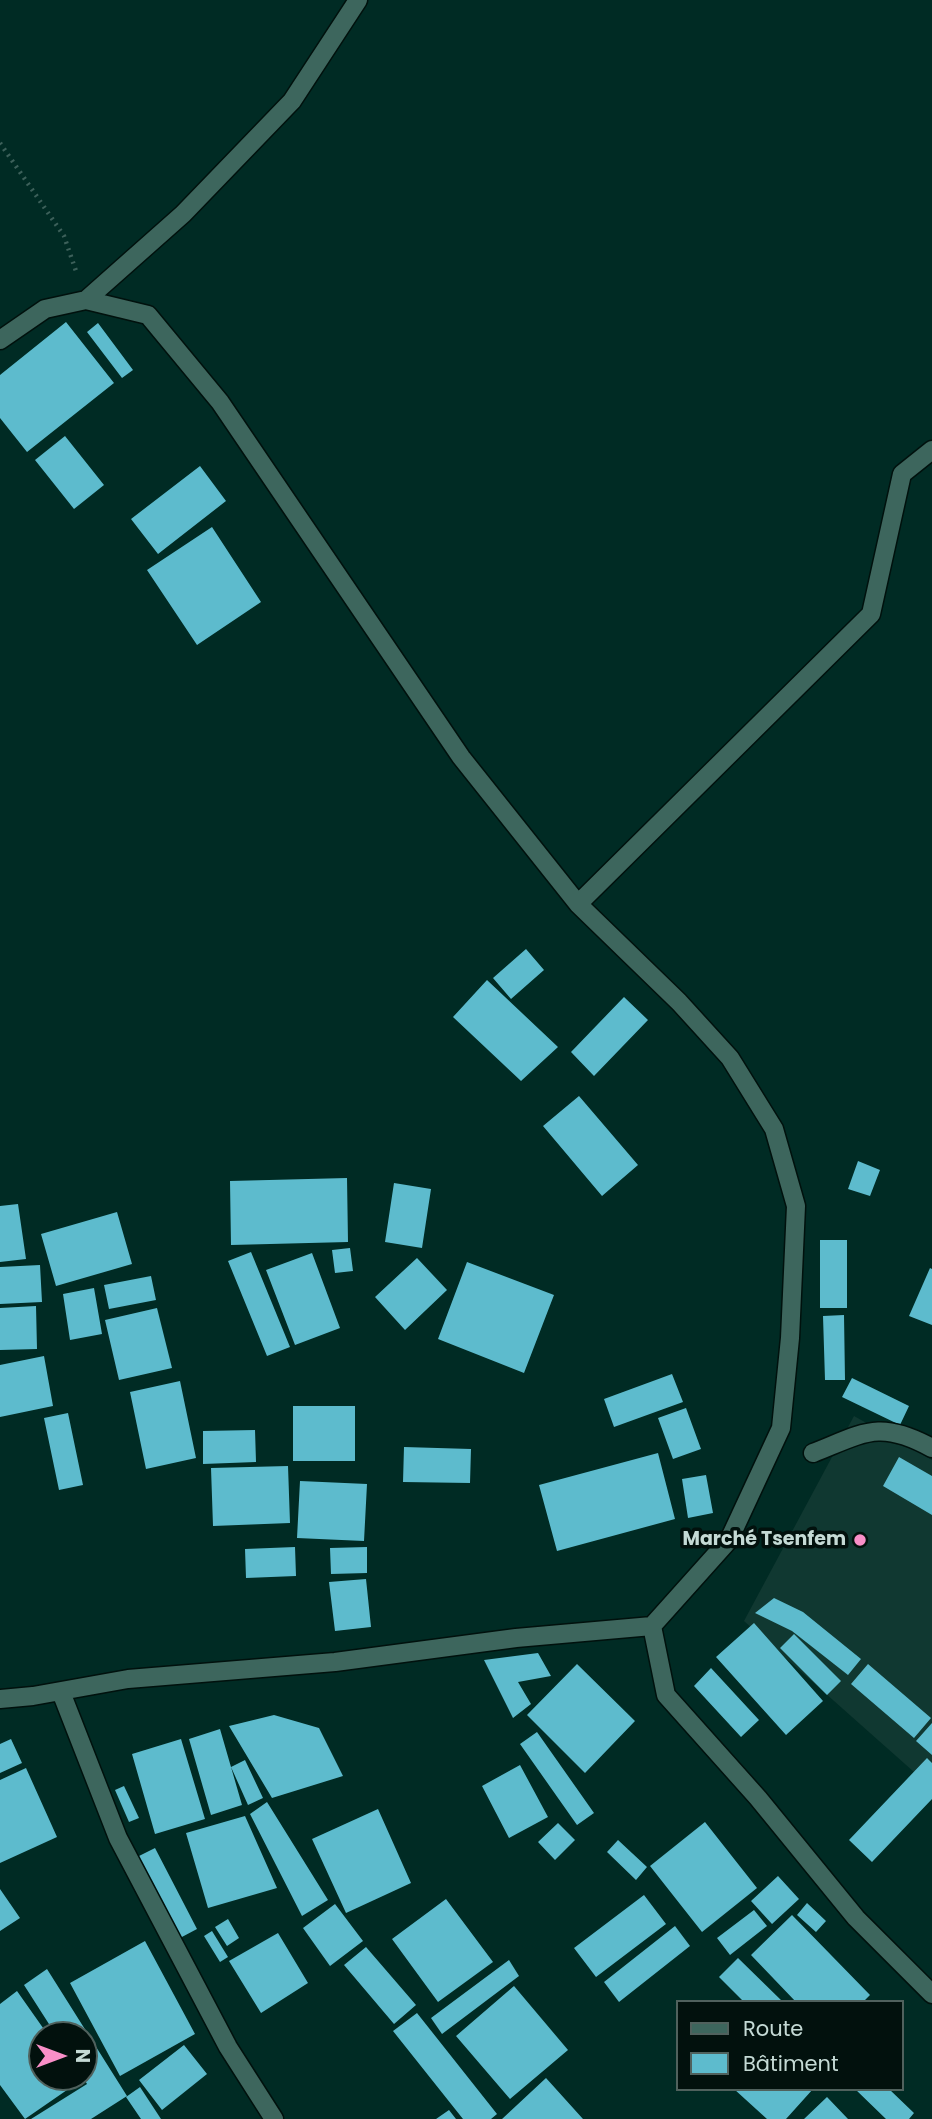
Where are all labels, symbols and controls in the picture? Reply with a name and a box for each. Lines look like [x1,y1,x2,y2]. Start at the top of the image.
place label: Marché Tsenfem [682,1529,846,1551]
marker: Marché Tsenfem [852,1532,868,1548]
legend [676,2000,904,2091]
text: Route [743,2014,803,2043]
north arrow [28,2021,98,2091]
text: N [69,2049,96,2063]
text: Bâtiment [743,2049,839,2078]

